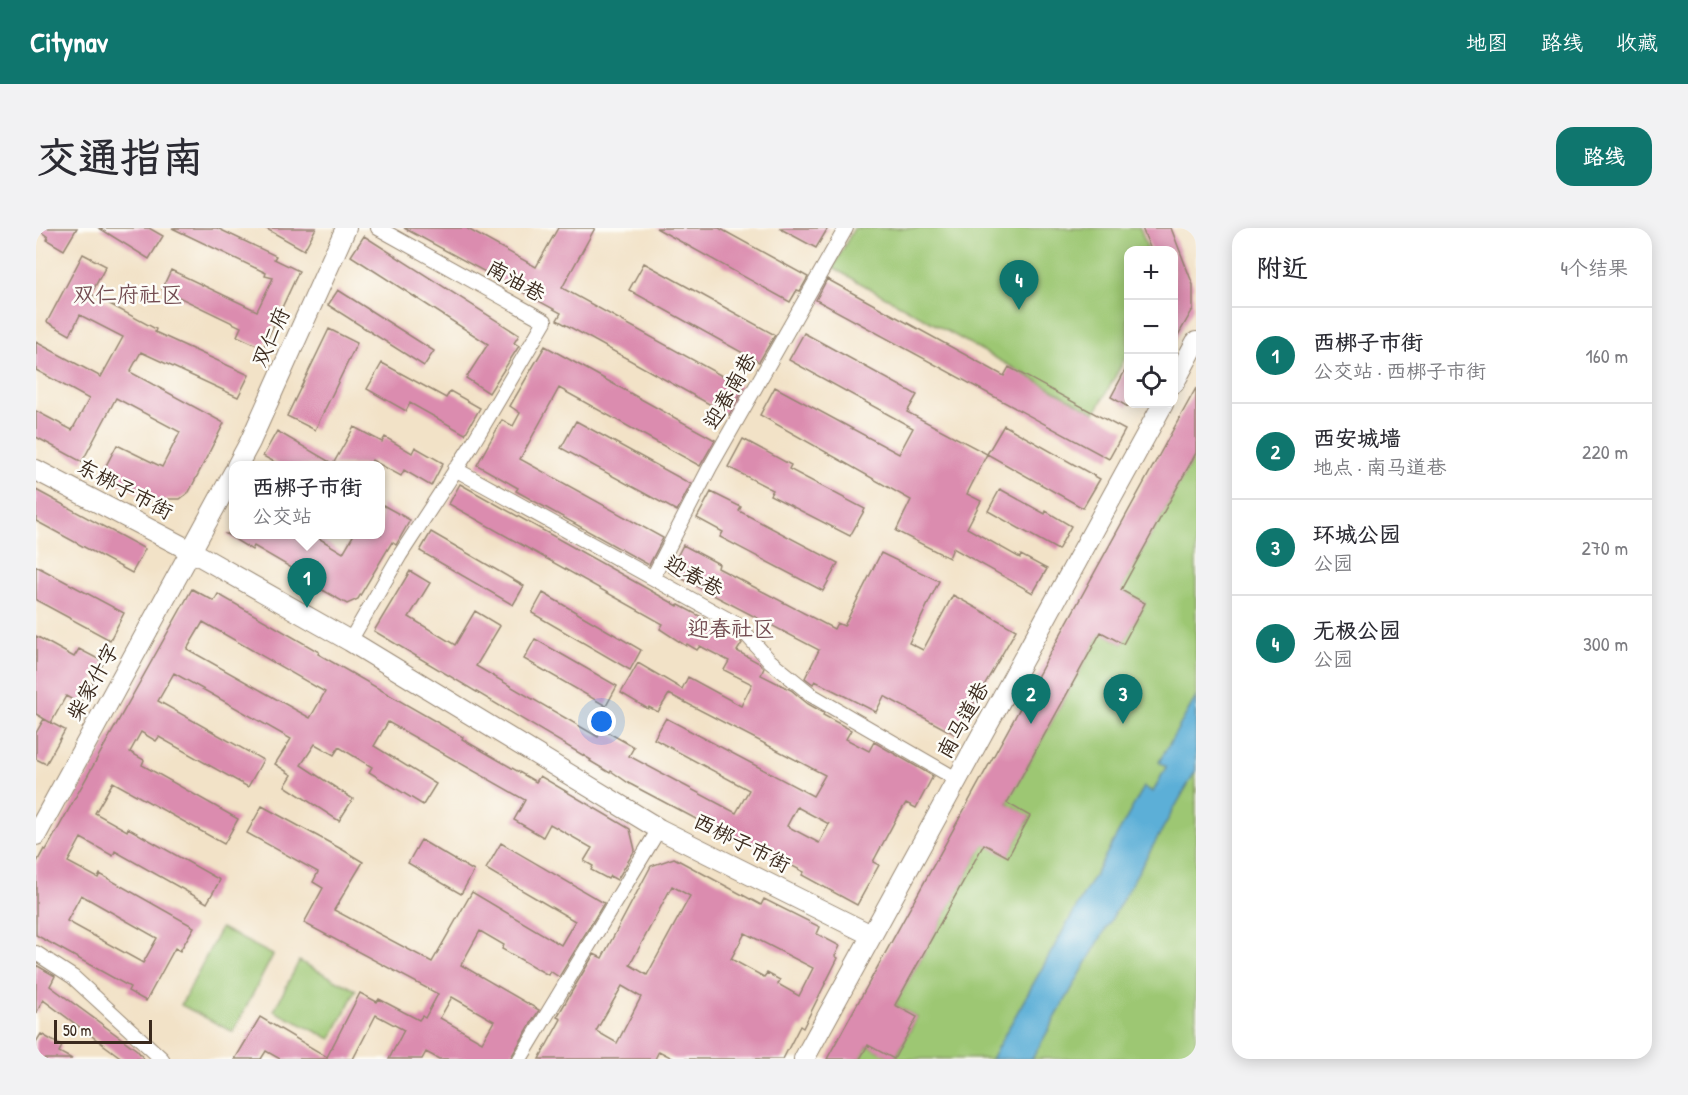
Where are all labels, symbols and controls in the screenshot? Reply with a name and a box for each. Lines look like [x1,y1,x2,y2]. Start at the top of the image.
text: Citynav [30,23,108,61]
text: 地图 [1466,28,1508,57]
text: 路线 [1541,28,1583,57]
text: 收藏 [1616,28,1658,57]
button: 路线 [1556,127,1652,186]
text: 交通指南 [36,128,204,185]
map controls [1124,246,1178,408]
button: + [1124,246,1178,300]
text: 附近 [1256,250,1308,285]
street label: 南油巷 [482,253,551,309]
text: 4个结果 [1561,254,1628,281]
pin: 4 [1000,260,1038,310]
district label: 双仁府社区 [73,279,183,309]
button: − [1124,300,1178,354]
street label: 双仁府 [244,302,297,371]
text: 西梆子市街 [1313,327,1423,357]
text: 1 [1272,342,1279,369]
text: 160 m [1586,342,1628,369]
street label: 迎春南巷 [696,347,763,434]
button: locate [1124,354,1178,408]
text: 公交站 · 西梆子市街 [1313,357,1486,384]
text: 西安城墙 [1313,423,1401,453]
text: 2 [1271,438,1280,465]
text: 220 m [1582,438,1628,465]
street label: 东梆子市街 [72,451,178,526]
text: 地点 · 南马道巷 [1313,453,1446,480]
popup [229,461,385,539]
text: 西梆子市街 [252,472,362,502]
text: 公交站 [252,502,312,529]
text: 环城公园 [1313,519,1401,549]
text: 3 [1271,534,1280,561]
text: 270 m [1582,534,1628,561]
street label: 迎春巷 [660,548,729,604]
text: 公园 [1313,549,1353,576]
pin: 1 [288,558,326,608]
district label: 迎春社区 [687,613,775,643]
text: 无极公园 [1313,615,1401,645]
text: 4 [1272,630,1279,657]
text: 300 m [1583,630,1628,657]
street label: 柴家什字 [60,638,126,726]
text: 公园 [1313,645,1353,672]
pin: 2 [1012,674,1050,724]
pin: 3 [1104,674,1142,724]
street label: 南马道巷 [930,676,996,764]
your location [587,707,616,736]
street label: 西梆子市街 [689,806,796,879]
scale bar [54,1017,152,1044]
text: 50 m [63,1019,92,1041]

